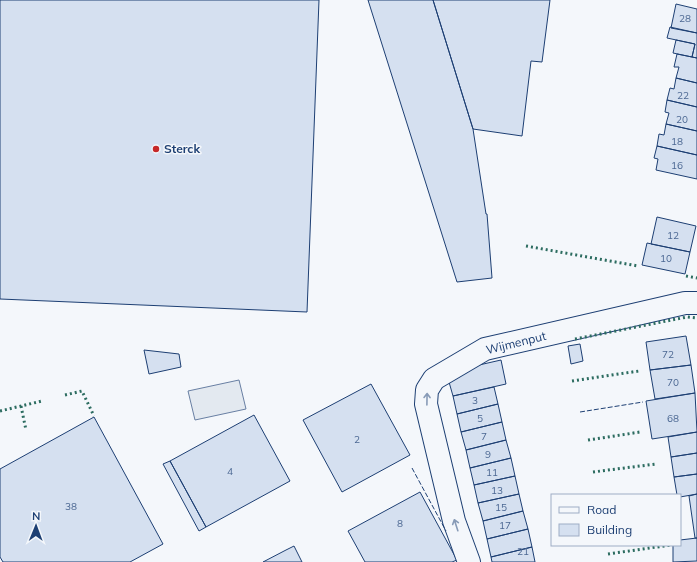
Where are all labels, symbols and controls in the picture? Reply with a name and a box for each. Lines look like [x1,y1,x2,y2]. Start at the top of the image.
house number: 28 [679,12,691,25]
house number: 22 [677,89,689,102]
house number: 20 [676,113,688,126]
house number: 18 [671,135,683,148]
place label: Sterck [164,141,200,156]
marker: Sterck [151,144,161,154]
house number: 16 [671,159,683,172]
house number: 12 [667,229,679,242]
house number: 10 [660,252,672,265]
street label: Wijmenput [484,328,548,357]
house number: 72 [662,348,674,361]
house number: 70 [667,376,679,389]
one-way arrow [423,393,431,406]
house number: 3 [472,394,478,407]
house number: 5 [477,412,483,425]
house number: 68 [667,412,679,425]
house number: 7 [481,430,487,443]
house number: 2 [354,433,360,446]
house number: 9 [485,448,491,461]
house number: 4 [227,465,233,478]
house number: 11 [486,466,498,479]
house number: 13 [491,484,503,497]
legend [551,494,681,546]
house number: 38 [65,500,77,513]
house number: 15 [495,501,507,514]
text: Road [587,502,616,517]
north arrow [16,506,56,546]
text: N [32,509,40,523]
house number: 8 [397,517,403,530]
house number: 17 [499,519,511,532]
one-way arrow [451,520,459,532]
text: Building [587,522,632,537]
house number: 21 [517,545,529,558]

